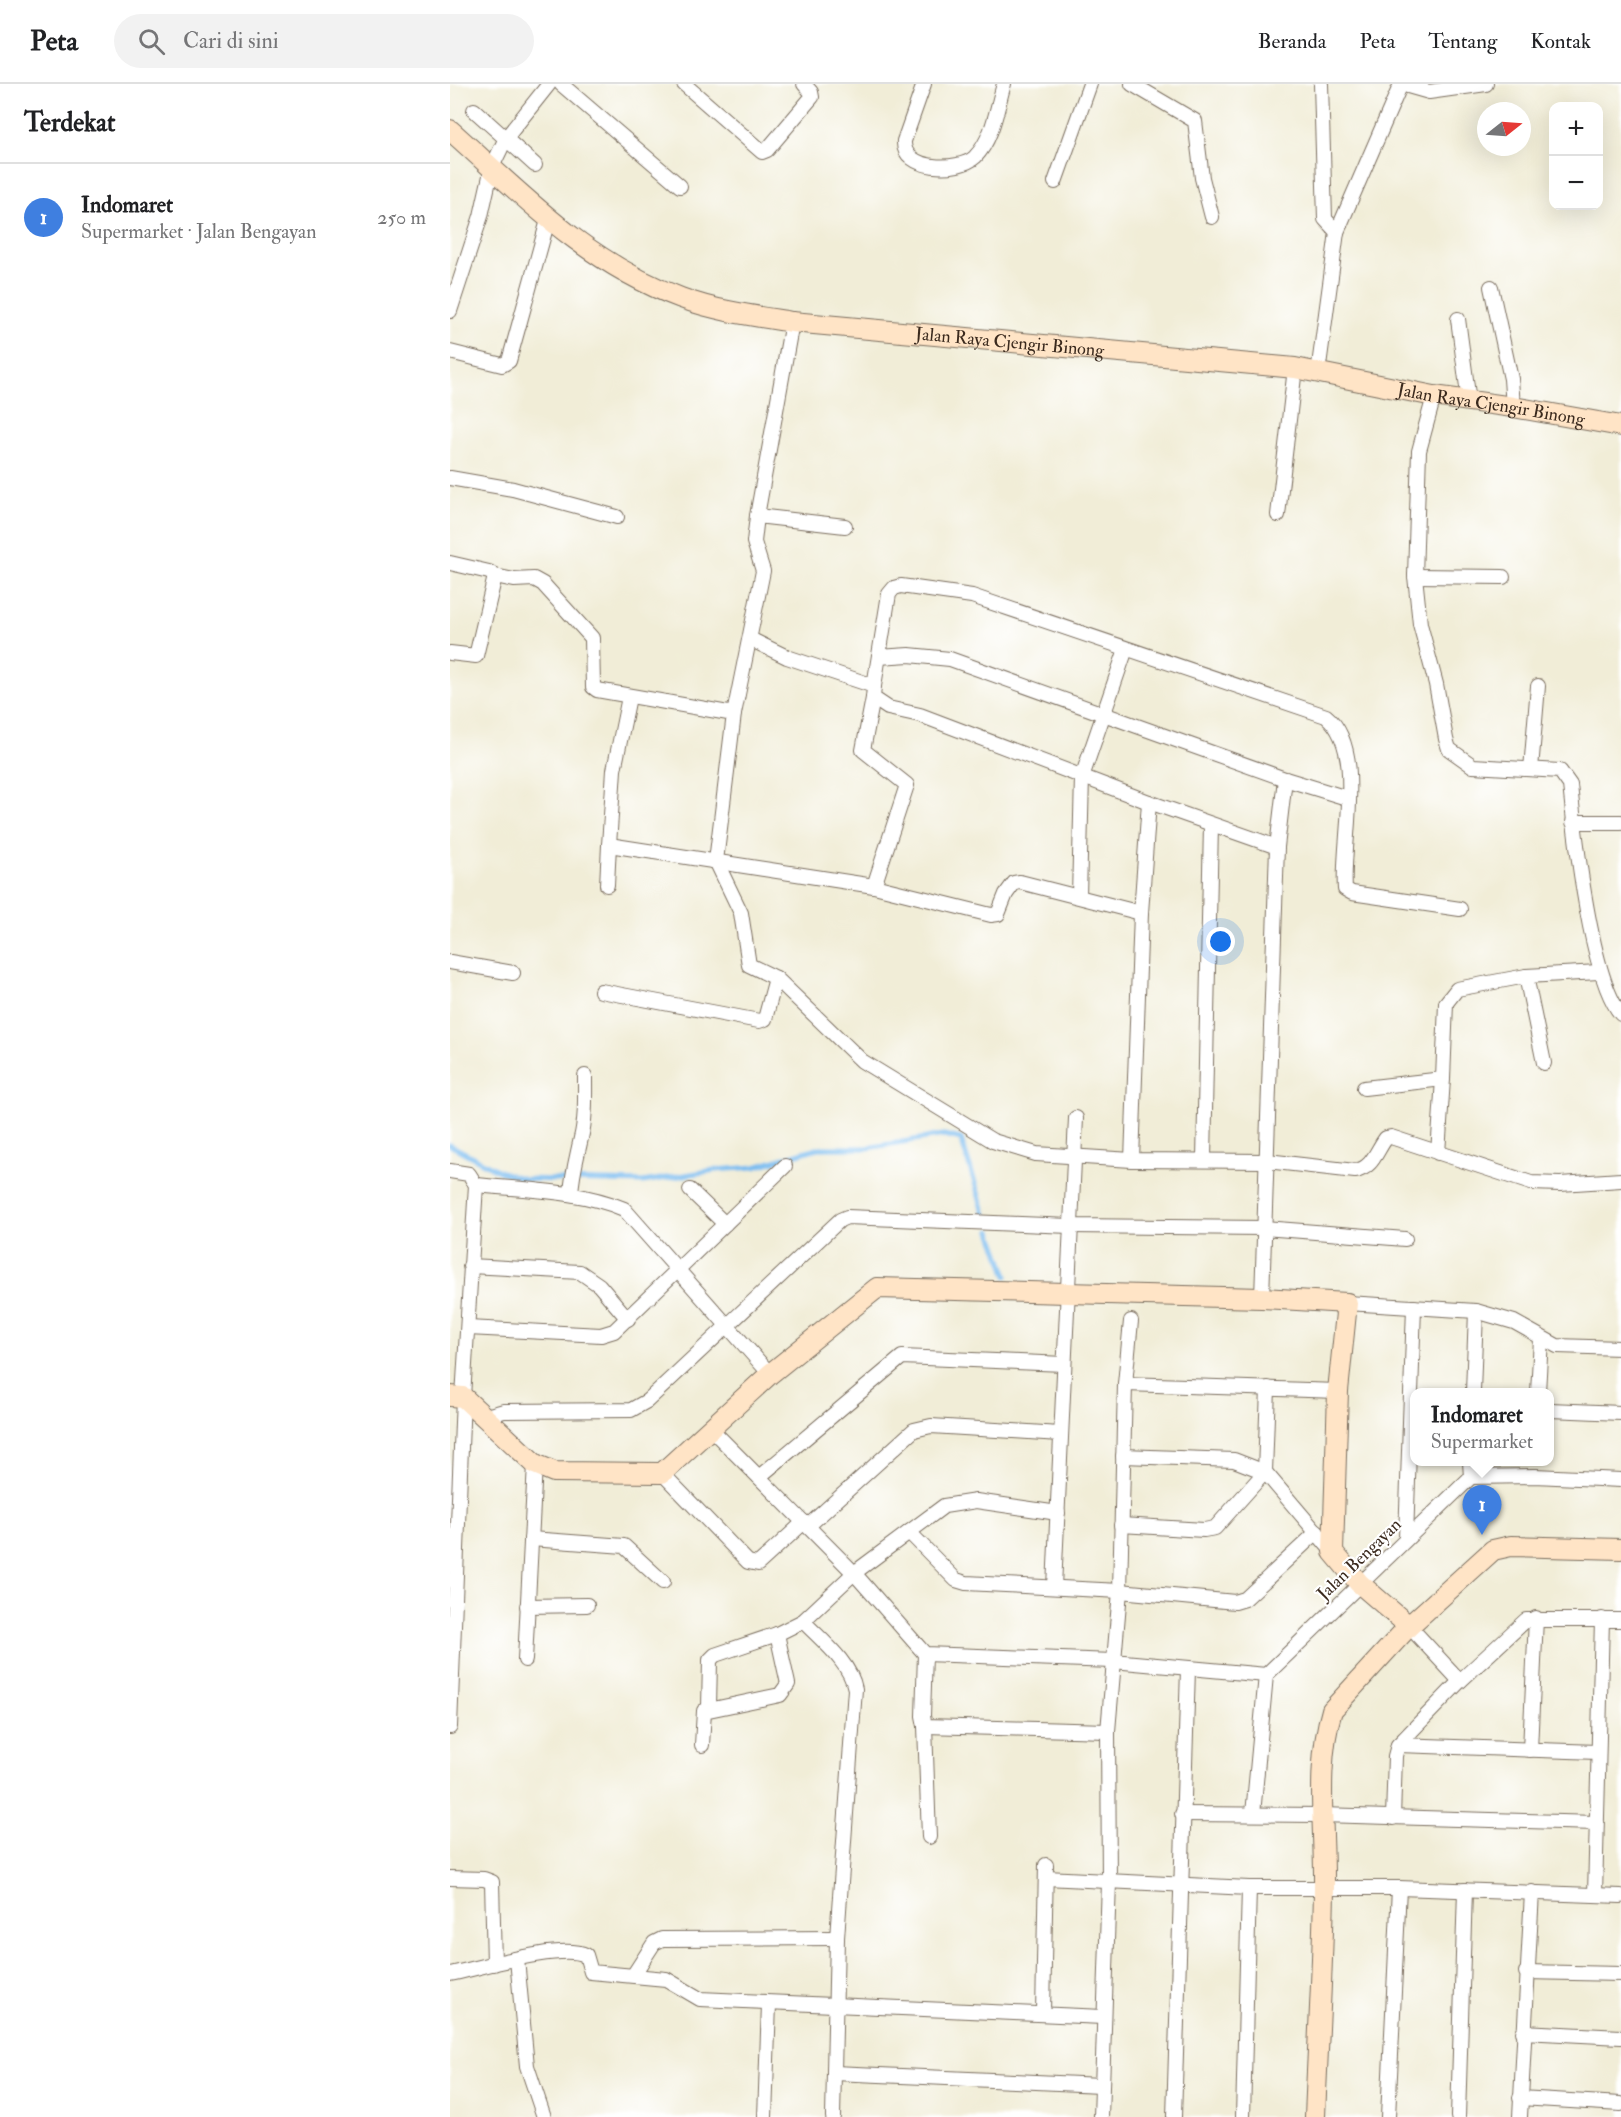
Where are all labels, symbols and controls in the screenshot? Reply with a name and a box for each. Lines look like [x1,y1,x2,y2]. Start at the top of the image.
search box [114,14,534,68]
text: Peta [30,24,78,59]
icon: search [135,25,168,58]
text: Cari di sini [183,27,279,55]
text: Beranda [1258,28,1326,55]
text: Peta [1359,28,1395,55]
text: Tentang [1428,28,1497,55]
text: Kontak [1530,28,1591,55]
north arrow [1477,102,1531,156]
map controls [1549,102,1603,210]
button: + [1549,102,1603,156]
text: Terdekat [24,107,115,139]
button: − [1549,156,1603,210]
text: Indomaret [81,191,173,219]
text: 1 [40,205,47,230]
text: 250 m [377,205,426,230]
text: Supermarket · Jalan Bengayan [81,219,317,244]
street label: Jalan Raya Cjengir Binong [913,322,1106,363]
street label: Jalan Raya Cjengir Binong [1394,378,1588,432]
your location [1206,927,1235,956]
popup [1410,1388,1554,1466]
text: Indomaret [1431,1401,1523,1429]
text: Supermarket [1431,1429,1533,1454]
pin: 1 [1462,1486,1502,1535]
street label: Jalan Bengayan [1312,1513,1406,1606]

